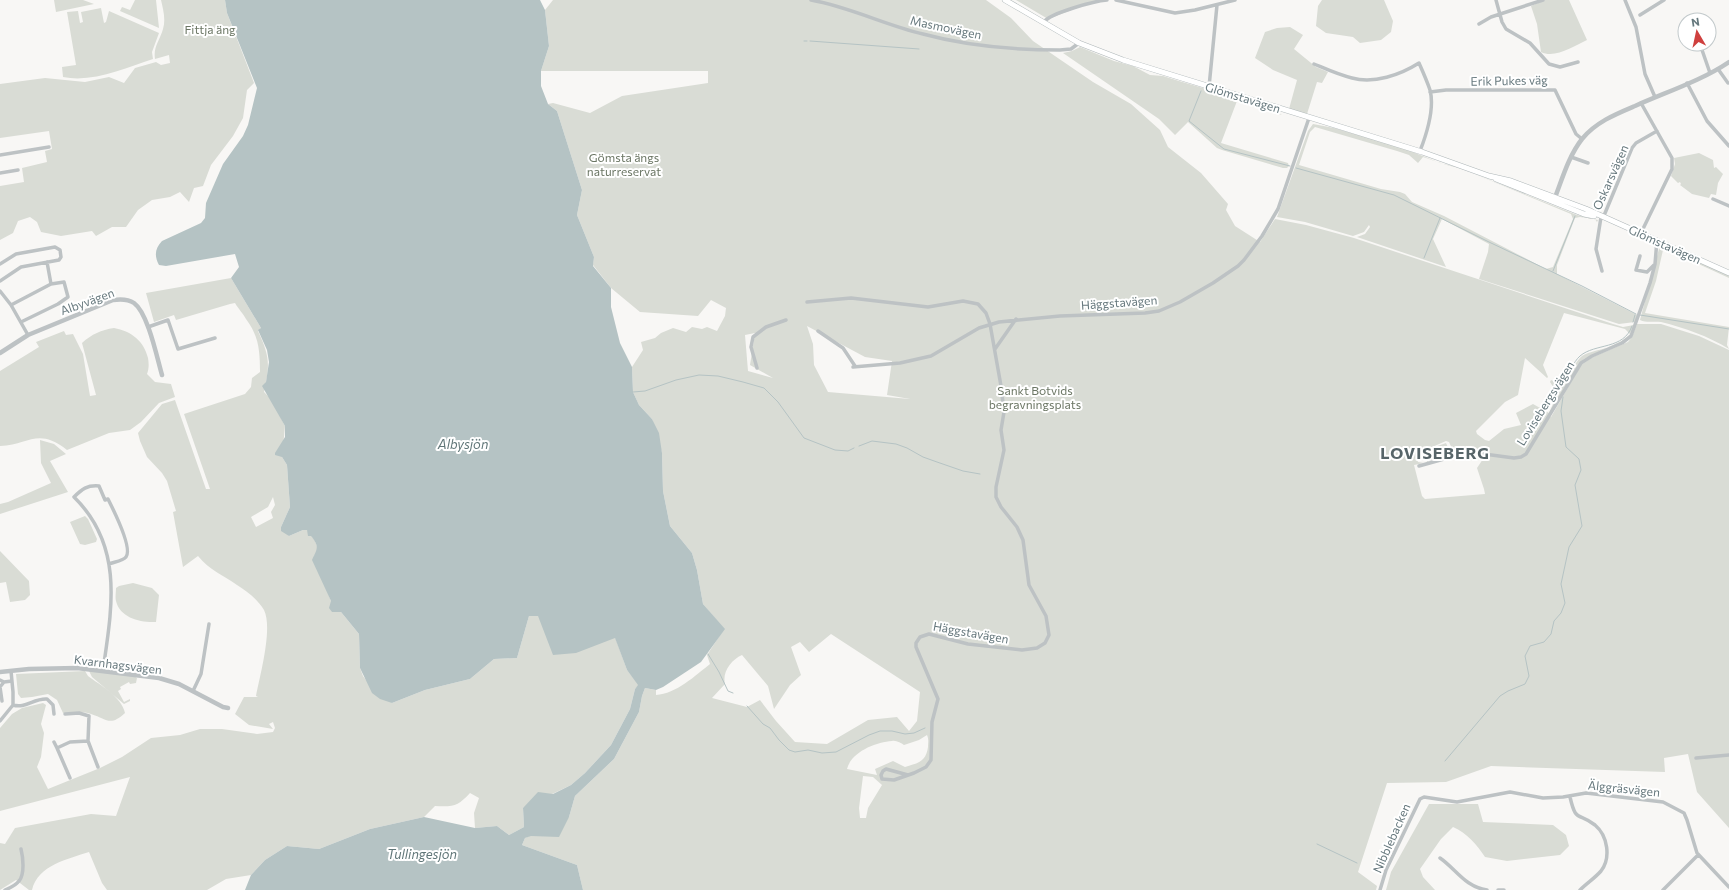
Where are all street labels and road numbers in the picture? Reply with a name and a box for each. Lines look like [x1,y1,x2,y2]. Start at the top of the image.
street label: Masmovägen [909,13,983,41]
street label: Erik Pukes väg [1470,72,1548,88]
street label: Glömstavägen [1204,79,1282,115]
street label: Oskarsvägen [1589,142,1631,212]
street label: Glömstavägen [1627,222,1703,266]
street label: Albyvägen [58,285,116,317]
street label: Häggstavägen [1080,292,1158,312]
street label: Lovisebergsvägen [1513,358,1577,448]
street label: Häggstavägen [932,618,1010,646]
street label: Kvarnhagsvägen [73,652,163,676]
street label: Älggräsvägen [1587,777,1661,799]
street label: Nibblebacken [1369,801,1413,875]

